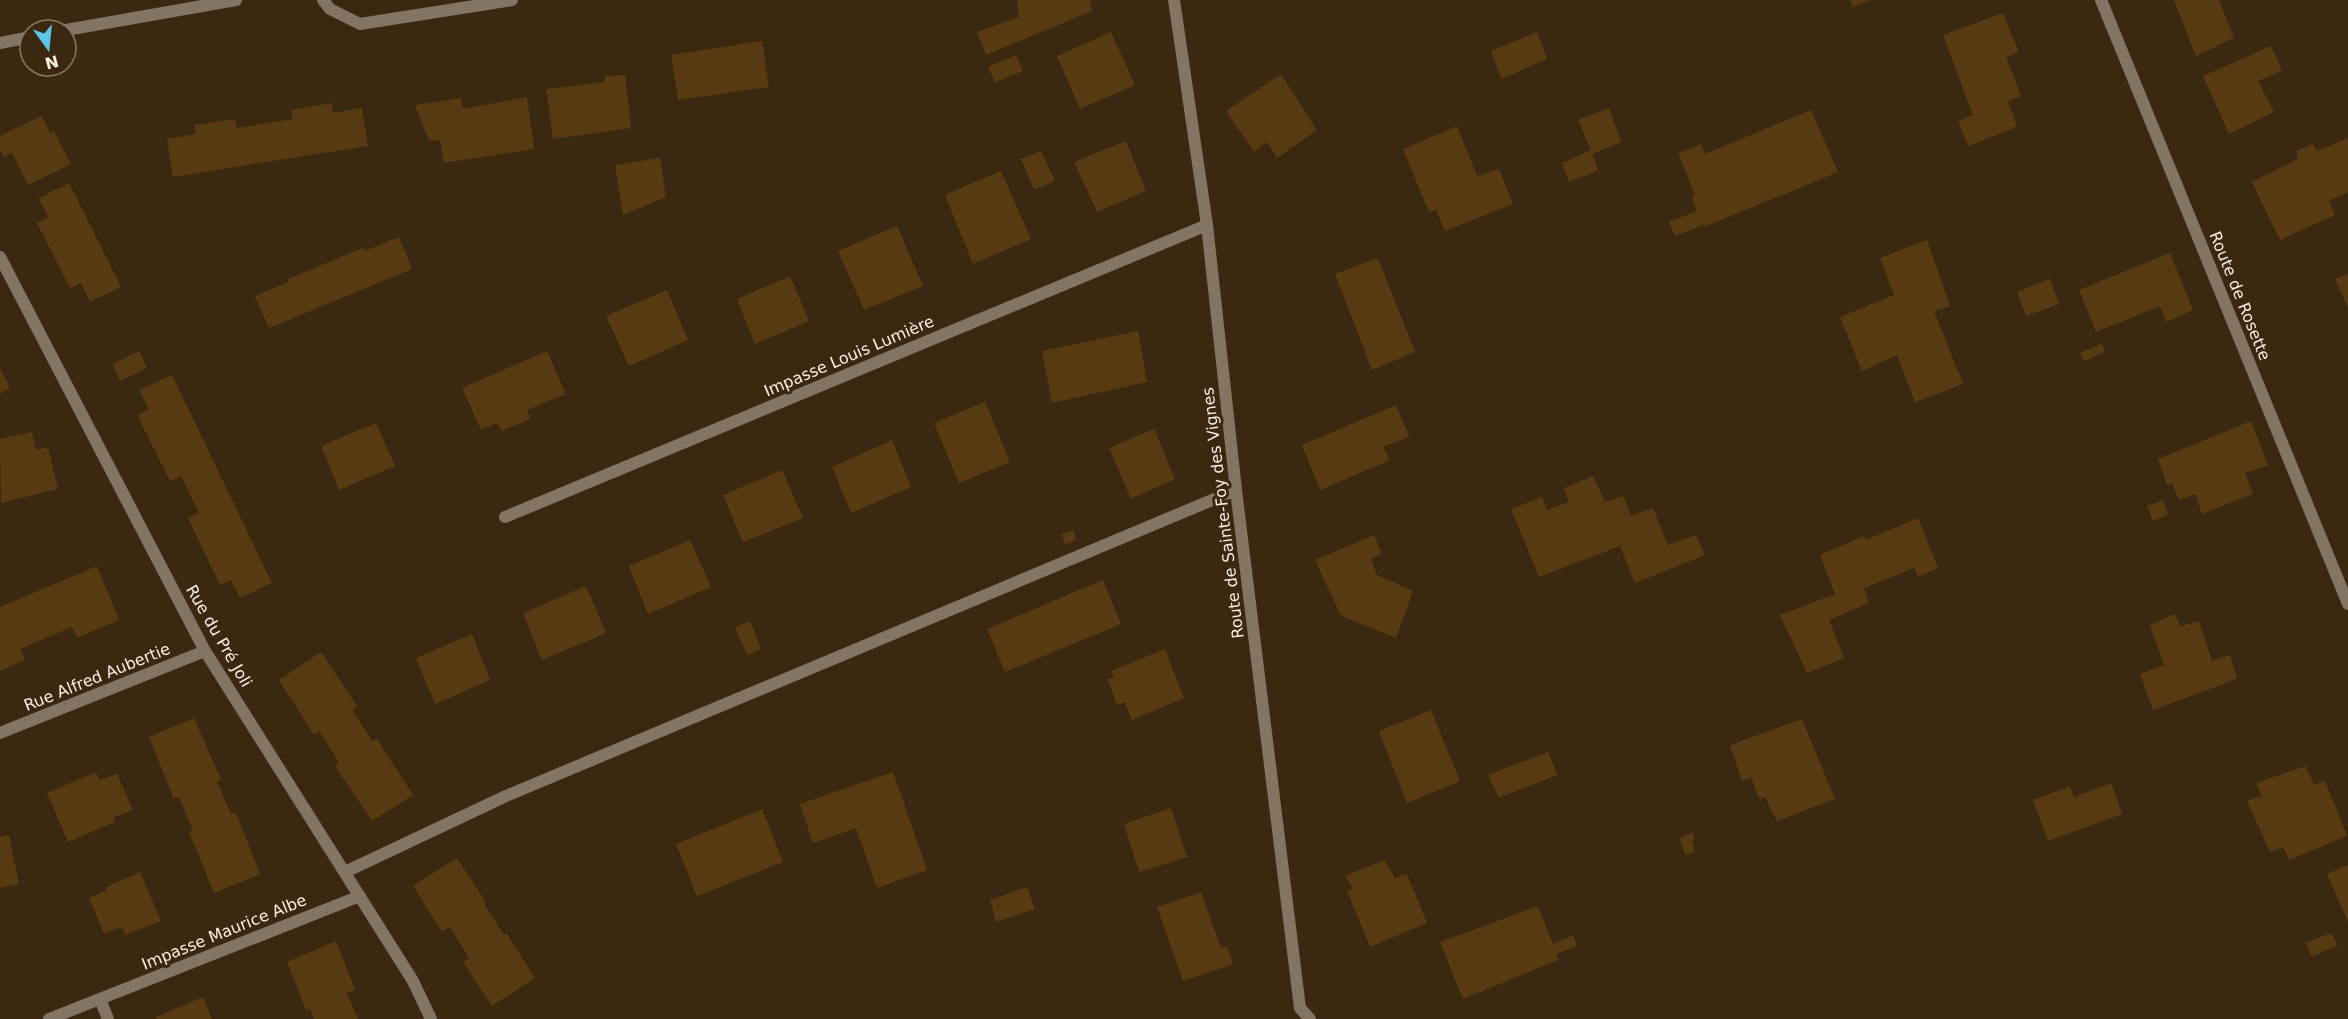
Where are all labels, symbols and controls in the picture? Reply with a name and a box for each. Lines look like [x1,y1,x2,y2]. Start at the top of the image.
north arrow [18,18,78,78]
text: N [43,51,61,73]
street label: Route de Rosette [2205,229,2275,363]
street label: Impasse Louis Lumière [761,312,937,400]
street label: Route de Sainte-Foy des Vignes [1198,386,1248,640]
street label: Rue du Pré Joli [182,582,256,690]
street label: Rue Alfred Aubertie [21,639,173,715]
street label: Impasse Maurice Albe [139,890,309,974]

